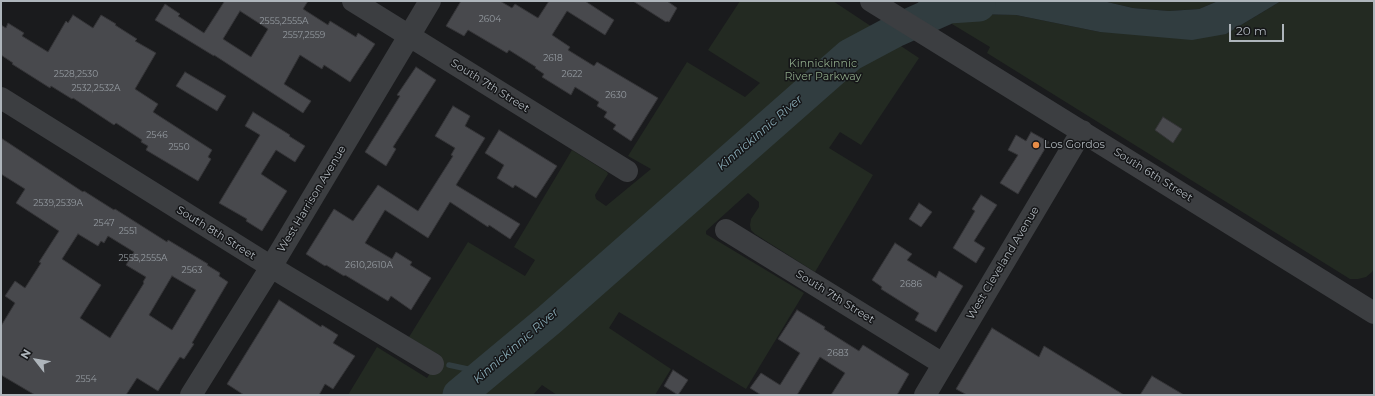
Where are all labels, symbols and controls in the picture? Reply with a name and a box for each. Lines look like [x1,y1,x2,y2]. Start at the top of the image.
house number: 2604 [479,14,501,24]
house number: 2555,2555A [259,16,309,26]
scale bar [1231,16,1286,42]
text: 20 m [1236,23,1267,38]
house number: 2557,2559 [283,30,325,40]
house number: 2618 [543,53,563,63]
street label: South 7th Street [448,57,532,115]
park label: Kinnickinnic River Parkway [784,57,862,83]
house number: 2528,2530 [54,69,98,79]
house number: 2622 [562,69,582,79]
house number: 2532,2532A [71,83,121,93]
house number: 2630 [605,90,627,100]
water label: Kinnickinnic River [715,92,805,174]
house number: 2546 [146,130,168,140]
place label: Los Gordos [1044,138,1105,152]
marker: Los Gordos [1031,140,1041,150]
house number: 2550 [168,142,190,152]
street label: West Harrison Avenue [275,143,349,255]
street label: South 6th Street [1111,145,1195,205]
house number: 2539,2539A [33,198,83,208]
street label: South 8th Street [174,203,258,263]
street label: West Cleveland Avenue [964,204,1042,322]
house number: 2547 [93,218,115,228]
house number: 2551 [119,226,137,236]
house number: 2555,2555A [118,253,168,263]
house number: 2610,2610A [345,260,393,270]
house number: 2563 [182,265,202,275]
street label: South 7th Street [793,268,877,326]
house number: 2686 [900,279,922,289]
water label: Kinnickinnic River [471,305,561,387]
north arrow [16,340,56,380]
text: N [17,346,34,361]
house number: 2683 [827,348,849,358]
house number: 2554 [75,374,97,384]

